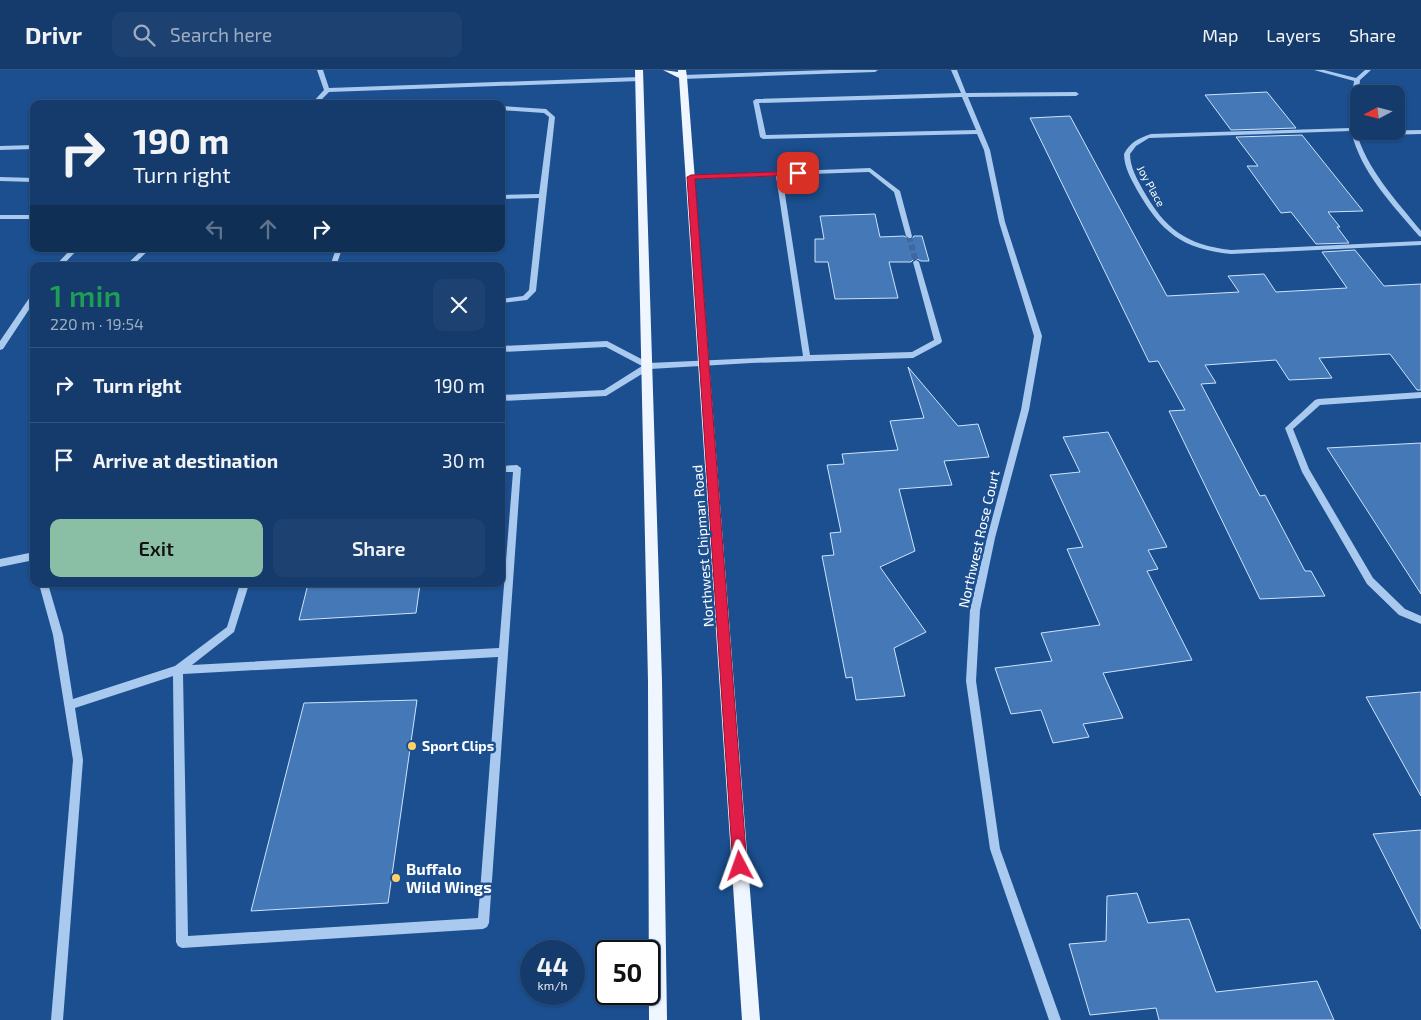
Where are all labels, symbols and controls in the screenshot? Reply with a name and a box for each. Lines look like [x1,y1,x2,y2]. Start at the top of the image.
search box [112,12,462,57]
text: Drivr [25,20,82,49]
icon: search [130,21,158,49]
text: Search here [170,23,272,46]
text: Map [1202,24,1238,46]
text: Layers [1266,24,1321,46]
text: Share [1349,24,1396,46]
north arrow [1350,85,1405,140]
map controls [1350,85,1405,140]
text: 190 m [133,119,229,161]
icon: right [50,120,115,185]
pin [777,152,819,194]
icon: arrive [784,159,812,187]
text: Turn right [133,161,231,187]
street label: Joy Place [1135,163,1168,209]
icon: left [201,215,229,243]
icon: ahead [254,215,282,243]
icon: right [307,215,335,243]
text: 1 min [50,277,121,313]
button: close [433,279,485,331]
text: 220 m · 19:54 [50,314,144,333]
icon: right [50,371,78,399]
text: Turn right [93,374,181,397]
text: 190 m [434,374,485,397]
icon: arrive [50,446,78,474]
text: Arrive at destination [93,449,278,472]
text: 30 m [442,449,485,472]
street label: Northwest Chipman Road [688,464,717,628]
street label: Northwest Rose Court [954,468,1003,609]
button: Exit [50,519,263,577]
button: Share [273,519,485,577]
place label: Sport Clips [422,737,494,754]
marker: Sport Clips [406,740,418,752]
position arrow [713,839,765,891]
place label: Buffalo Wild Wings [406,859,492,896]
marker: Buffalo Wild Wings [390,872,402,884]
speed limit sign: 50 [595,940,660,1005]
text: 44 [537,951,568,981]
text: km/h [538,978,567,992]

